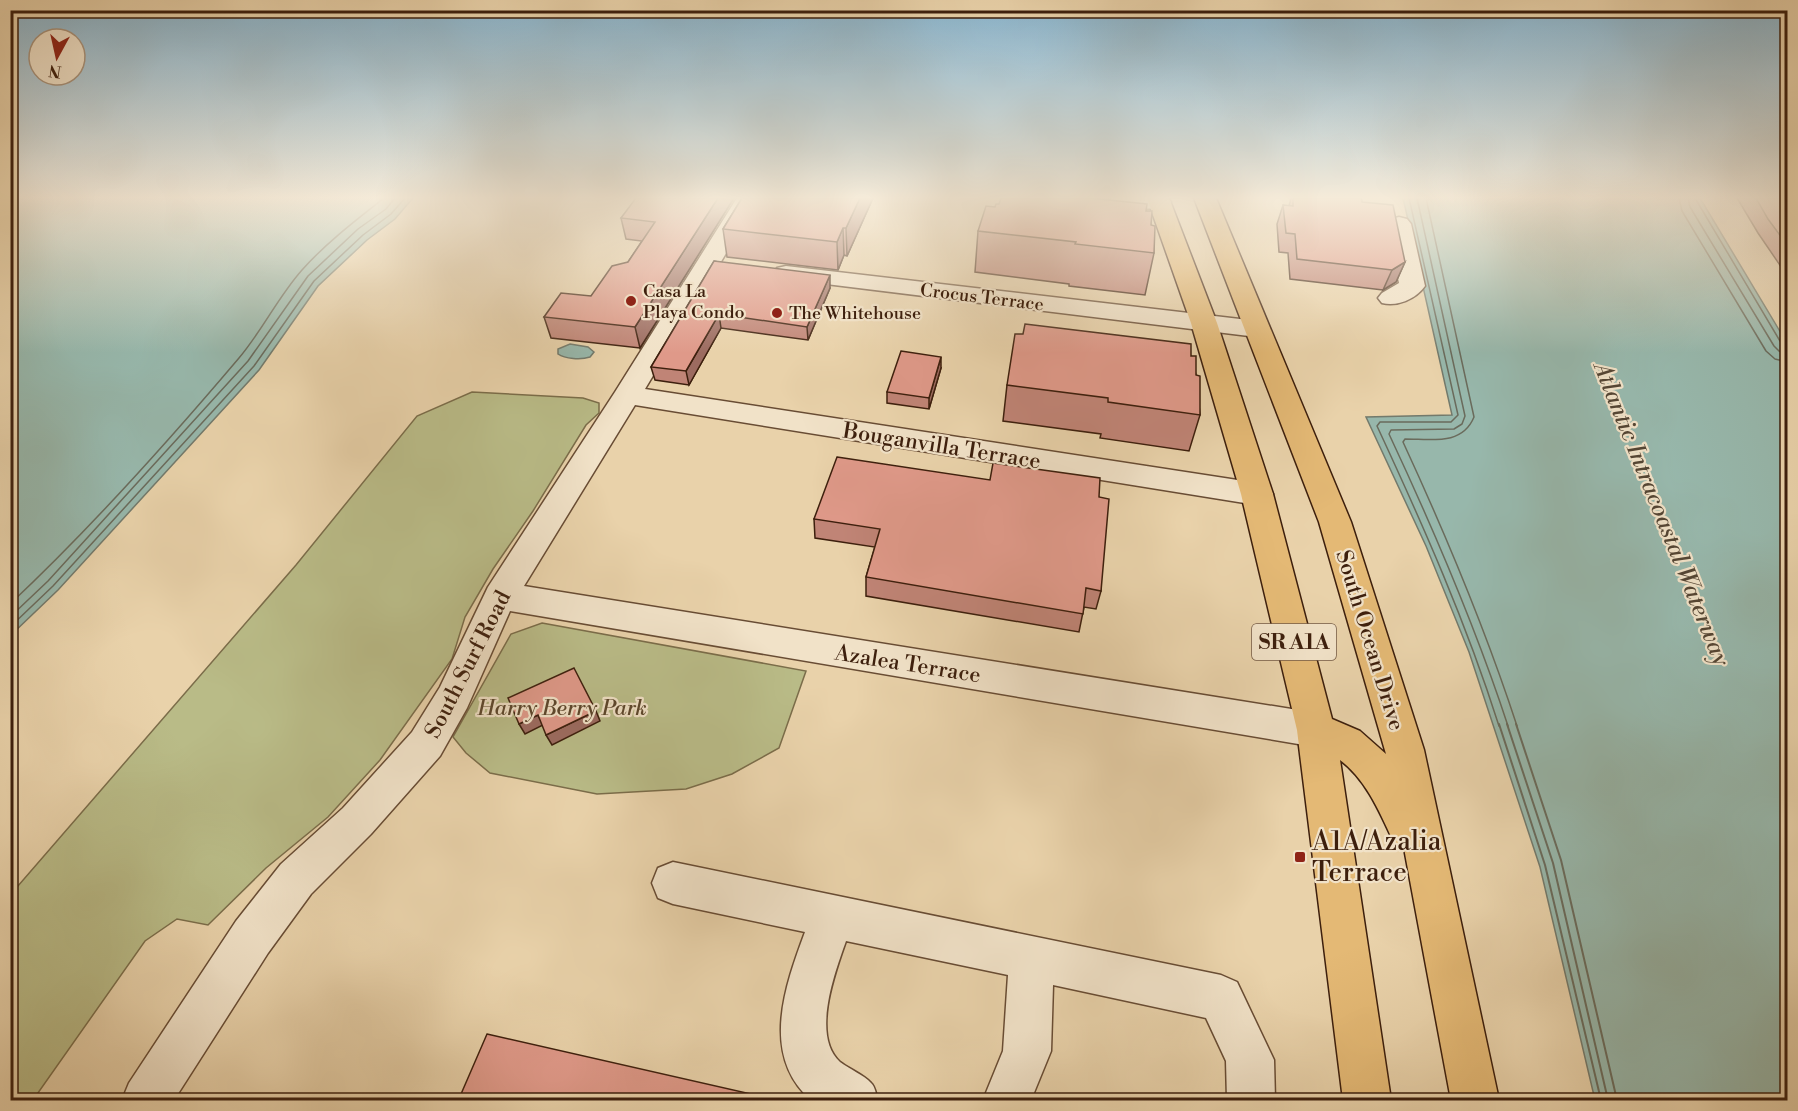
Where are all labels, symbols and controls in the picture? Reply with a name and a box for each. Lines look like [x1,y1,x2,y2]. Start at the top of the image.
north arrow [27,27,87,87]
text: N [47,60,63,82]
street label: Crocus Terrace [919,279,1045,316]
place label: Casa La Playa Condo [643,280,745,324]
marker: Casa La Playa Condo [624,294,638,308]
place label: The Whitehouse [789,302,921,325]
marker: The Whitehouse [770,306,784,320]
water label: Atlantic Intracoastal Waterway [1585,355,1736,671]
street label: Bouganvilla Terrace [840,417,1043,475]
street label: South Ocean Drive [1329,547,1410,734]
street label: South Surf Road [420,586,517,743]
road number: SR A1A [1252,624,1336,660]
street label: Azalea Terrace [832,639,983,689]
park label: Harry Berry Park [476,695,647,722]
place label: A1A/Azalia Terrace [1311,825,1442,890]
marker: A1A/Azalia Terrace [1293,850,1307,864]

